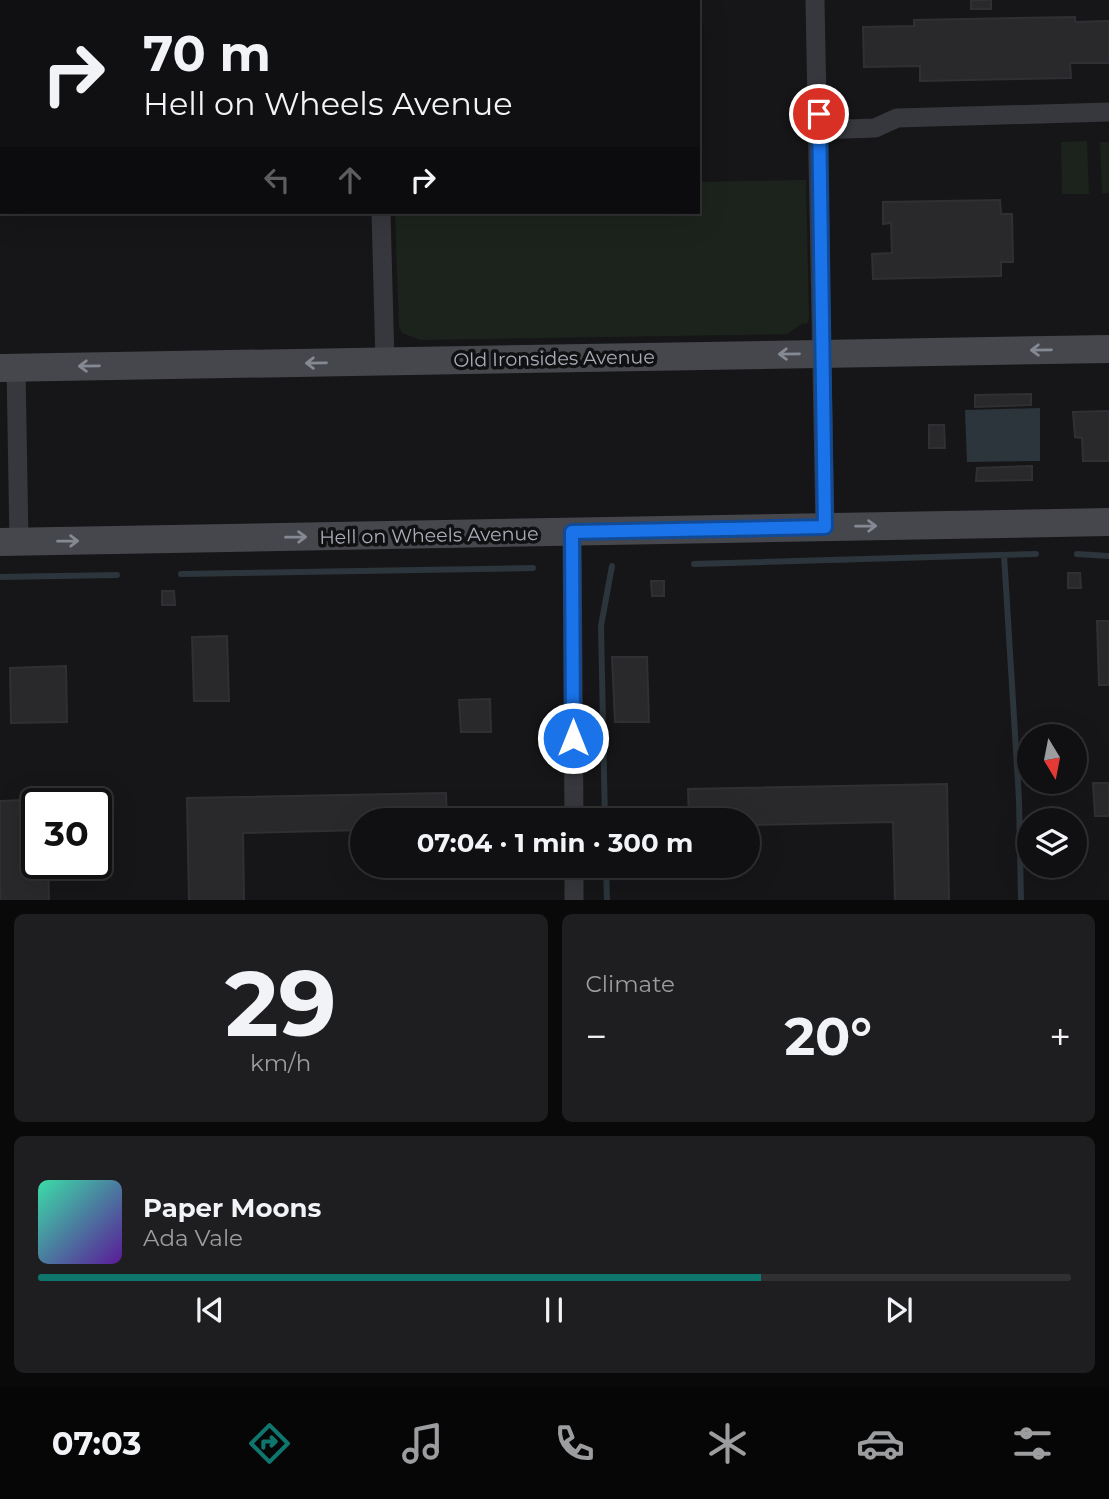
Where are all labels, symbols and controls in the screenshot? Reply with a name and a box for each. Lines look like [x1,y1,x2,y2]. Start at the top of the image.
text: 70 m [143,24,271,83]
icon: right [28,28,119,119]
text: Hell on Wheels Avenue [143,84,513,123]
pin [789,84,849,144]
icon: arrive [800,95,838,133]
icon: left [258,161,296,199]
icon: ahead [331,161,369,199]
icon: right [404,161,442,199]
one-way arrow [1030,343,1053,357]
street label: Old Ironsides Avenue [453,345,655,372]
one-way arrow [778,347,801,360]
one-way arrow [305,356,328,369]
one-way arrow [78,360,101,373]
one-way arrow [854,520,877,533]
street label: Hell on Wheels Avenue [319,522,539,549]
one-way arrow [284,530,307,544]
one-way arrow [56,534,79,548]
position arrow [536,701,610,775]
north arrow [1017,724,1087,794]
map controls [1017,724,1087,878]
speed limit sign: 30 [21,788,112,879]
button: layers [1017,808,1087,878]
text: 07:04 · 1 min · 300 m [417,827,693,859]
text: 29 [225,948,337,1059]
text: Climate [586,970,675,998]
text: 20° [784,1005,872,1068]
text: − [586,1013,607,1060]
text: + [1049,1013,1071,1060]
text: km/h [250,1049,311,1077]
text: Paper Moons [143,1192,321,1224]
text: Ada Vale [143,1224,243,1252]
icon: previous [191,1291,229,1329]
icon: pause [535,1291,573,1329]
icon: next [880,1291,918,1329]
icon: directions [245,1419,294,1468]
icon: music [398,1419,447,1468]
icon: phone [550,1419,599,1468]
icon: climate [703,1419,752,1468]
icon: car [856,1419,905,1468]
icon: filters [1008,1419,1057,1468]
text: 07:03 [52,1424,141,1463]

